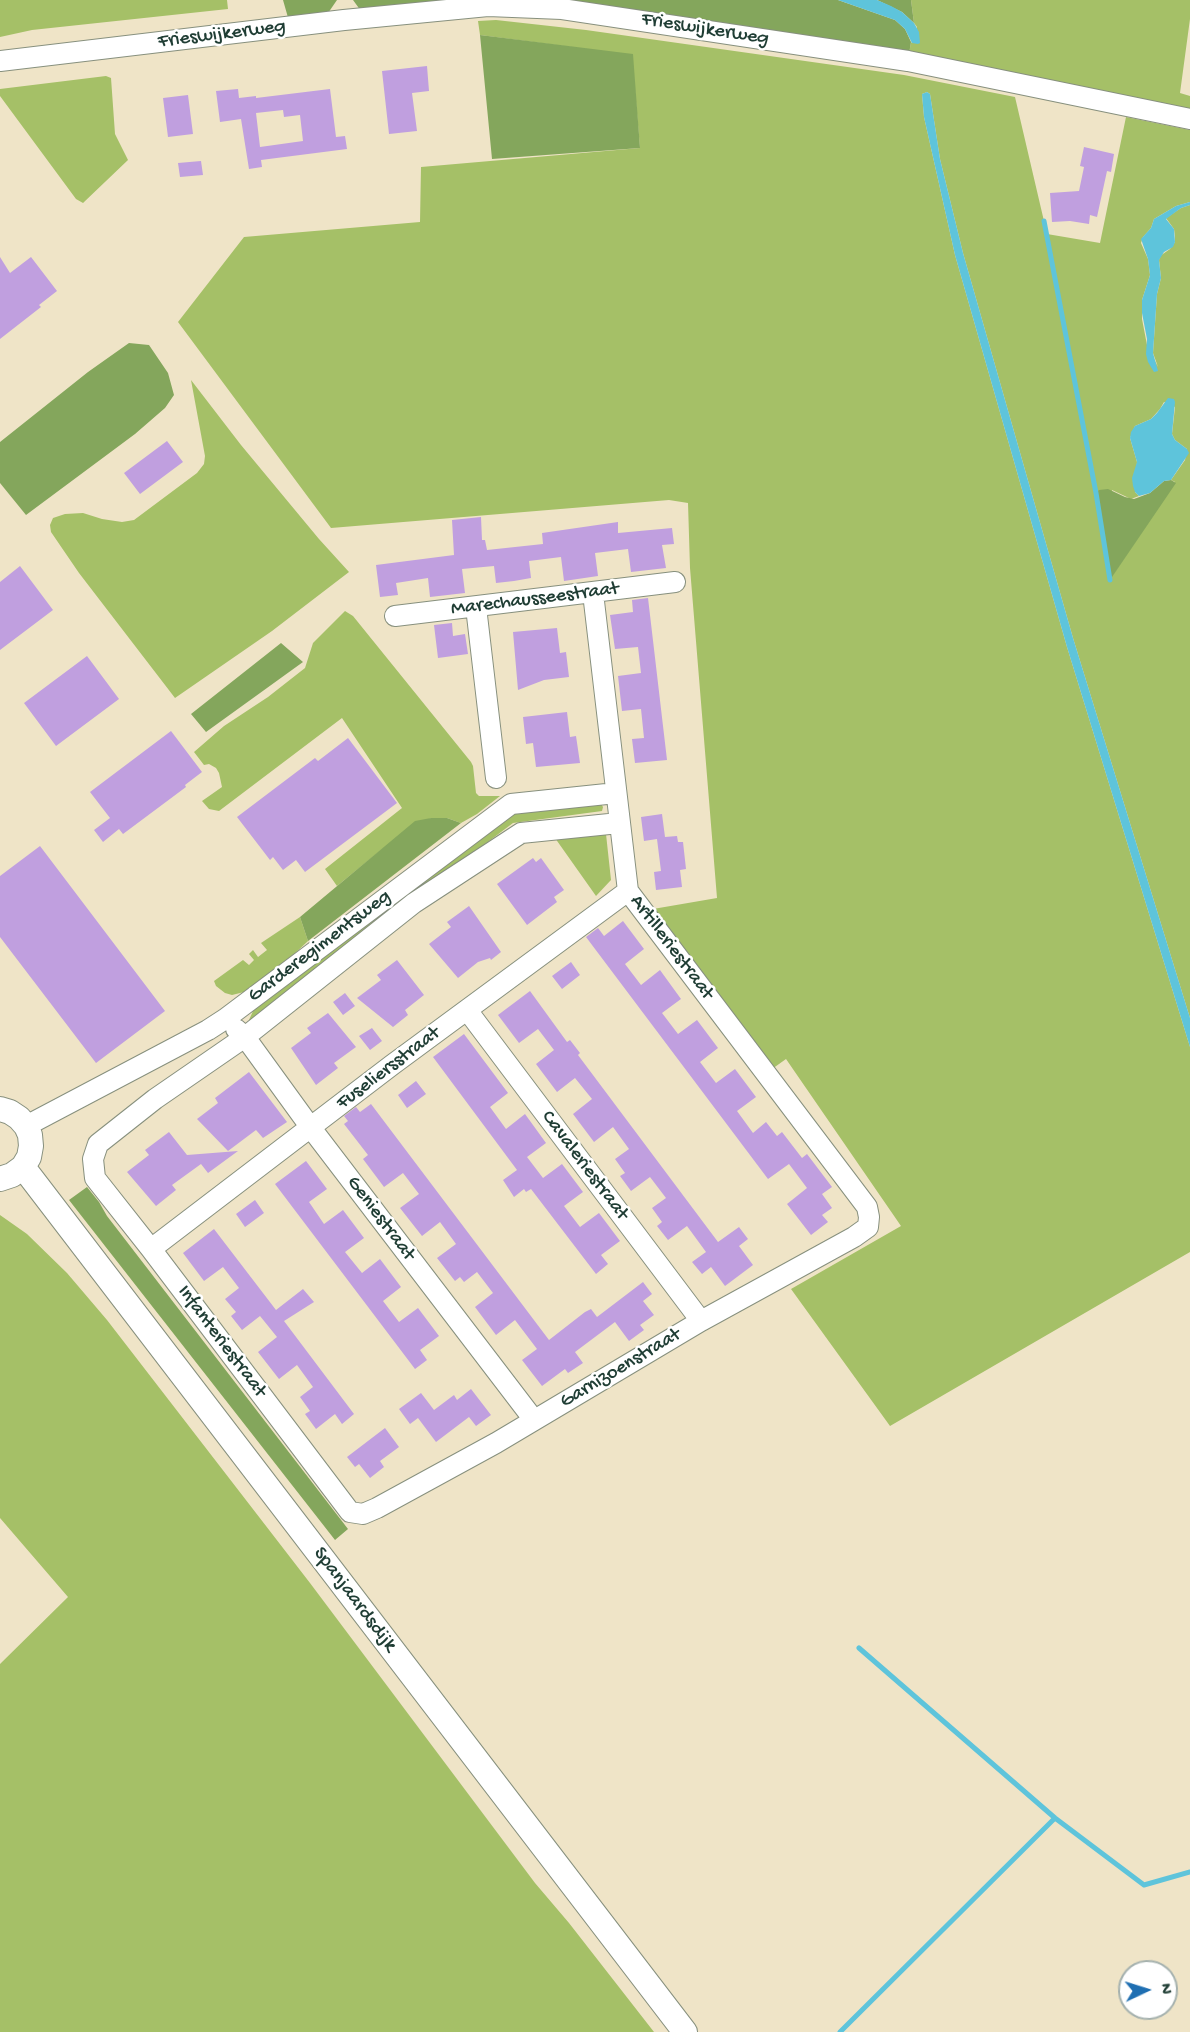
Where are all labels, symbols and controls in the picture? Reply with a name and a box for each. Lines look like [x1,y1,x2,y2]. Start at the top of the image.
street label: Frieswijkerweg [640,8,770,52]
street label: Frieswijkerweg [157,15,287,55]
street label: Marechausseestraat [450,578,620,622]
street label: Garderegimentsweg [244,885,396,1009]
street label: Artilleriestraat [624,891,718,1005]
street label: Fuseliersstraat [332,1022,446,1116]
street label: Cavaleriestraat [535,1106,633,1226]
street label: Geniestraat [340,1172,420,1266]
street label: Infanteriestraat [171,1281,271,1403]
street label: Garnizoenstraat [556,1324,686,1414]
street label: Spanjaardsdijk [307,1543,401,1657]
north arrow [1118,1960,1178,2020]
text: N [1155,1983,1174,1995]

